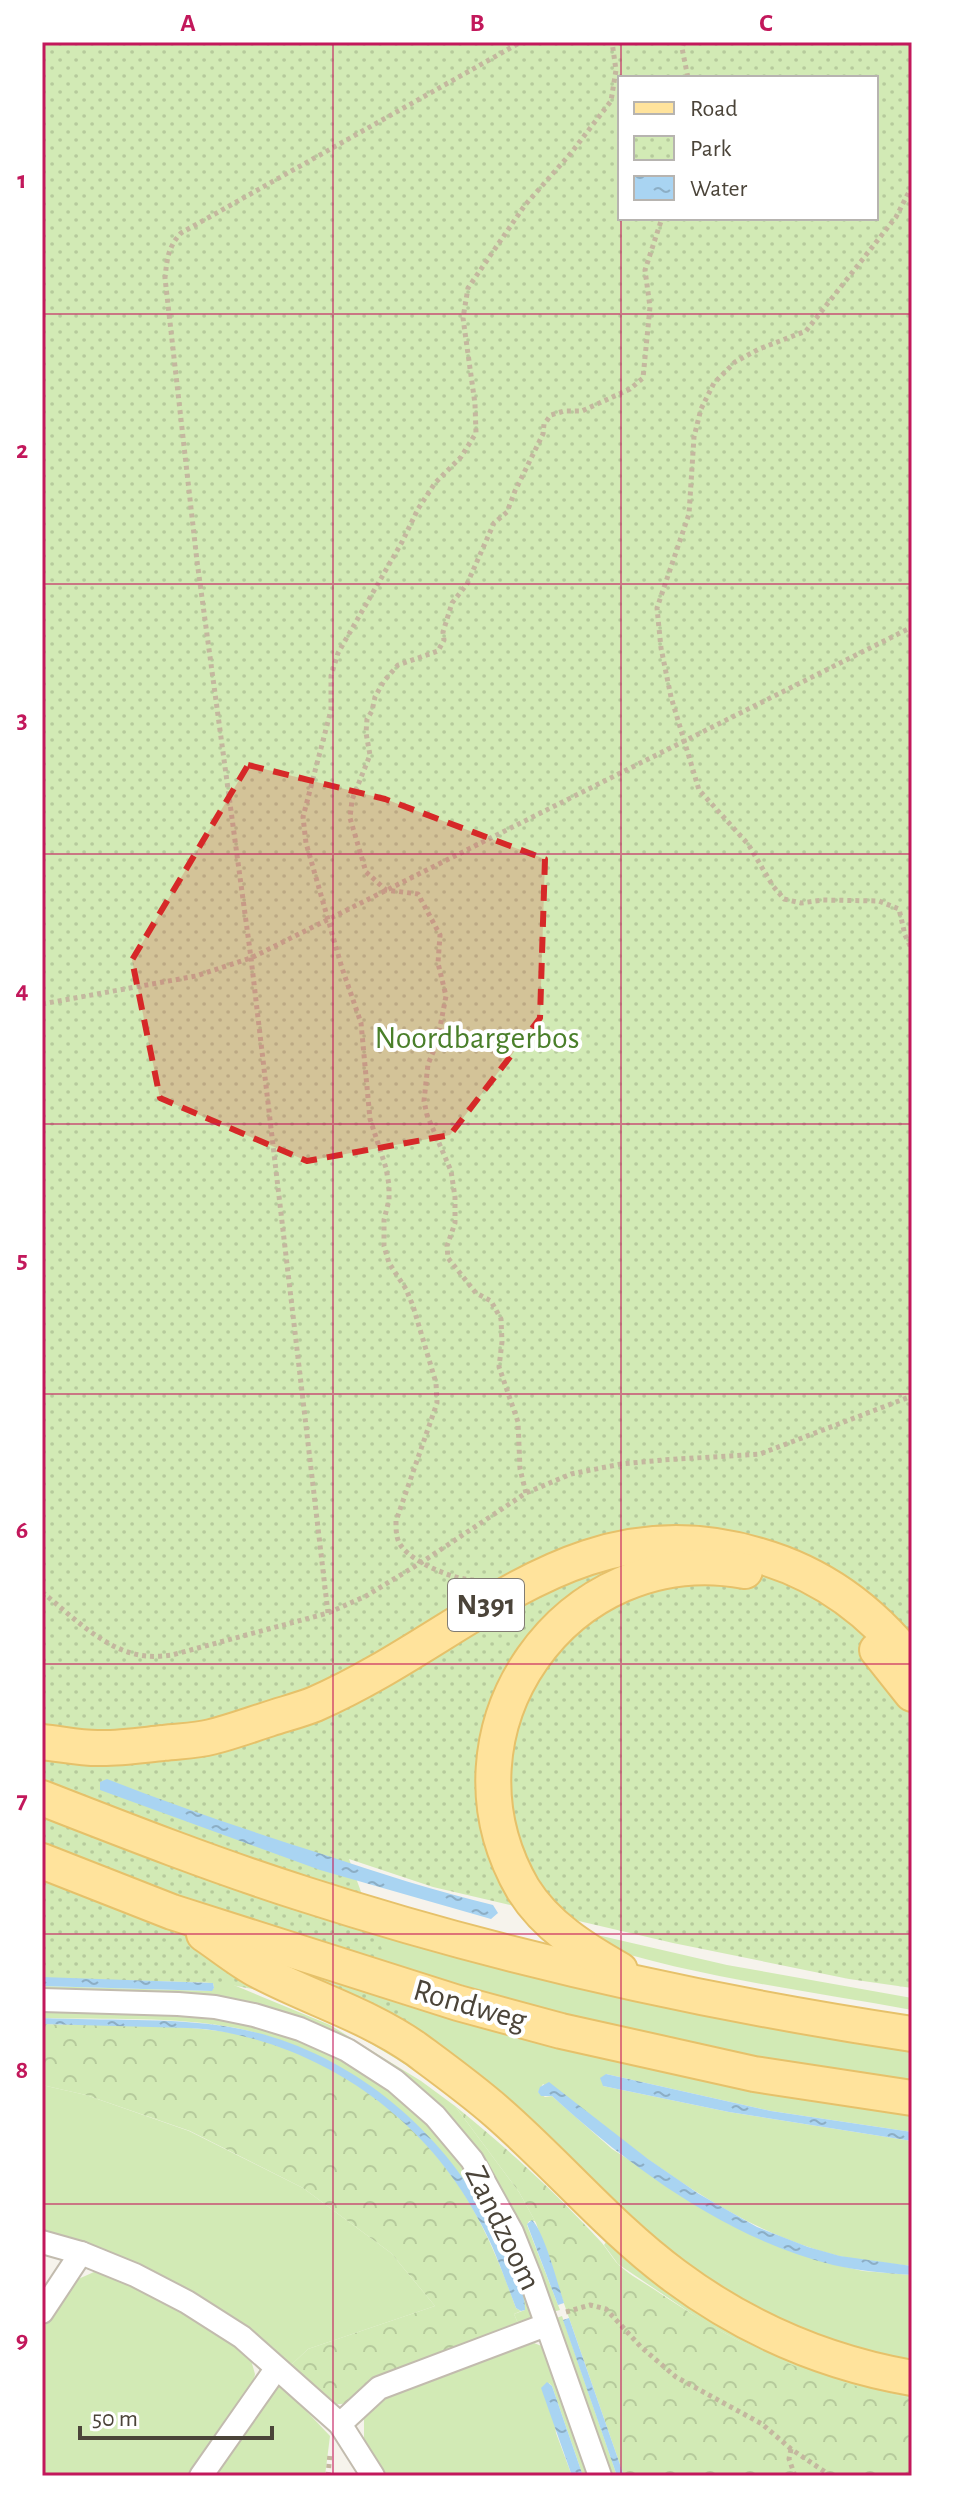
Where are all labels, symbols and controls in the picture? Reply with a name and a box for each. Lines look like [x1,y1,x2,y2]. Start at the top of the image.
text: A [180,10,196,36]
text: B [469,10,485,36]
text: C [759,10,773,36]
legend [618,76,878,220]
text: Road [690,97,738,121]
text: Park [690,137,731,161]
text: 1 [17,167,27,193]
text: Water [690,177,748,201]
text: 2 [16,437,28,463]
text: 3 [16,707,28,733]
text: 4 [15,977,29,1003]
park label: Noordbargerbos [374,1022,580,1054]
text: 5 [16,1247,28,1273]
text: 6 [16,1517,28,1543]
road number: N391 [448,1579,524,1631]
text: 7 [16,1787,28,1813]
street label: Rondweg [410,1974,531,2037]
text: 8 [16,2057,28,2083]
street label: Zandzoom [459,2161,547,2295]
text: 9 [16,2327,28,2353]
scale bar [80,2390,272,2440]
text: 50 m [92,2407,138,2431]

